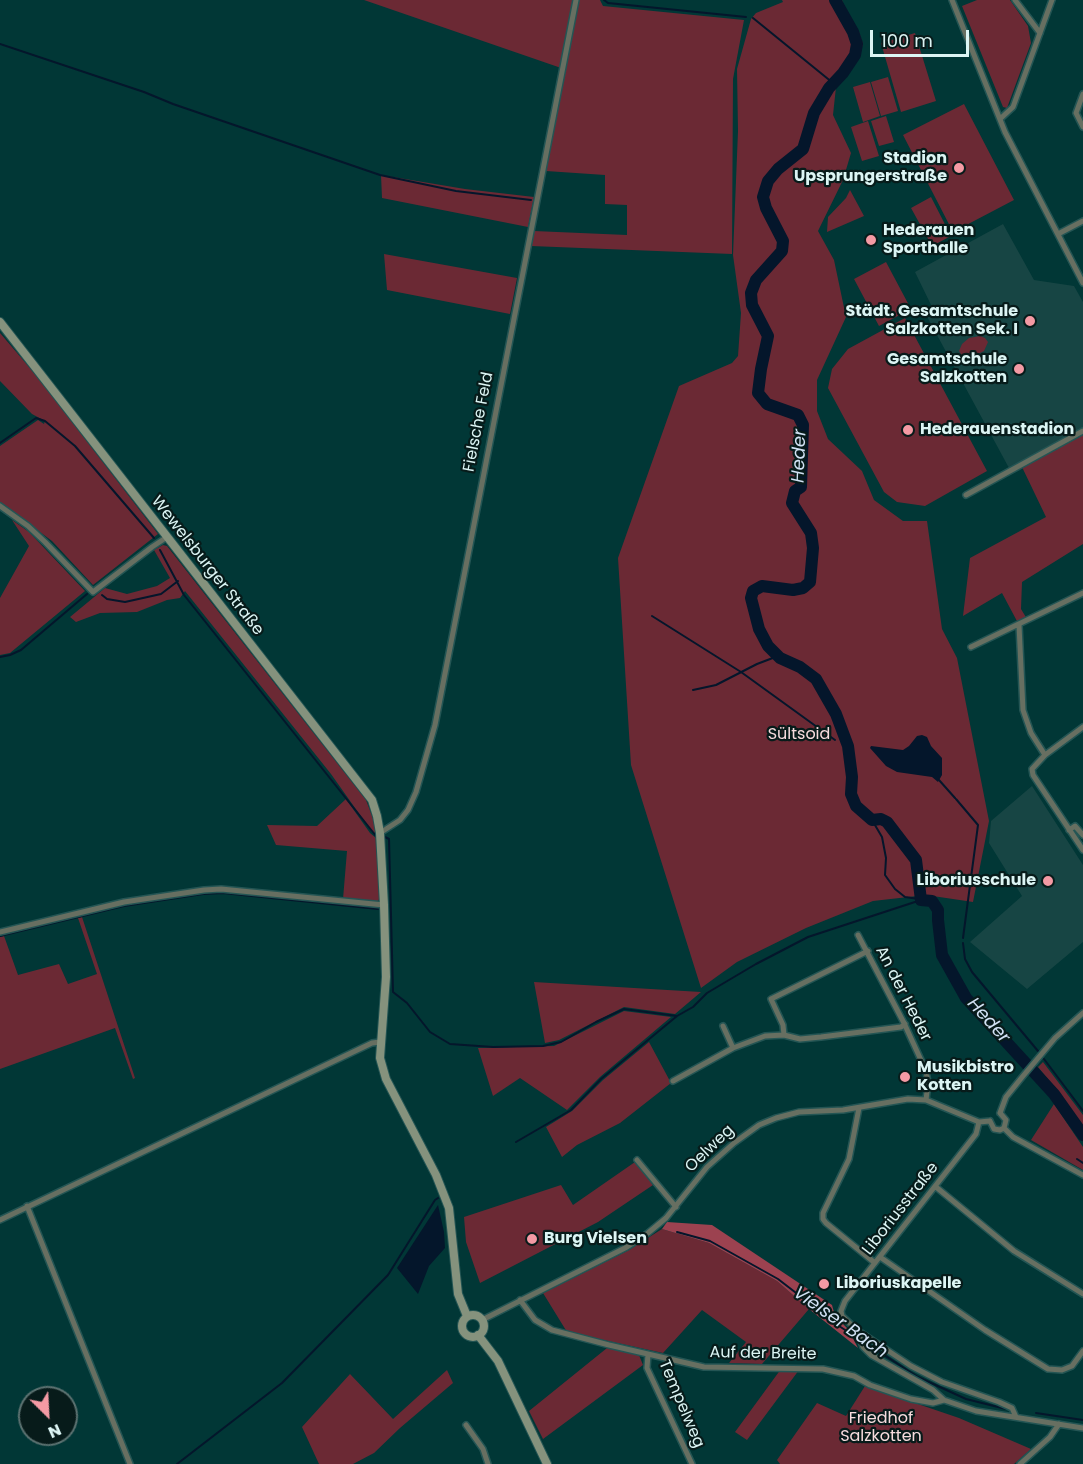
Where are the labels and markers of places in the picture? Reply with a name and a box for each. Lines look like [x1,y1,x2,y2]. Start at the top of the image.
place label: Stadion Upsprungerstraße [794,149,947,187]
marker: Stadion Upsprungerstraße [952,161,966,175]
place label: Hederauen Sporthalle [883,221,974,259]
marker: Hederauen Sporthalle [864,233,878,247]
place label: Städt. Gesamtschule Salzkotten Sek. I [846,302,1018,340]
marker: Städt. Gesamtschule Salzkotten Sek. I [1023,314,1037,328]
place label: Gesamtschule Salzkotten [887,350,1007,388]
marker: Gesamtschule Salzkotten [1012,362,1026,376]
place label: Hederauenstadion [920,420,1074,440]
marker: Hederauenstadion [901,423,915,437]
place label: Liboriusschule [917,871,1036,891]
marker: Liboriusschule [1041,874,1055,888]
place label: Musikbistro Kotten [917,1058,1014,1096]
marker: Musikbistro Kotten [898,1070,912,1084]
place label: Burg Vielsen [544,1229,647,1249]
marker: Burg Vielsen [525,1232,539,1246]
place label: Liboriuskapelle [836,1274,961,1294]
marker: Liboriuskapelle [817,1277,831,1291]

